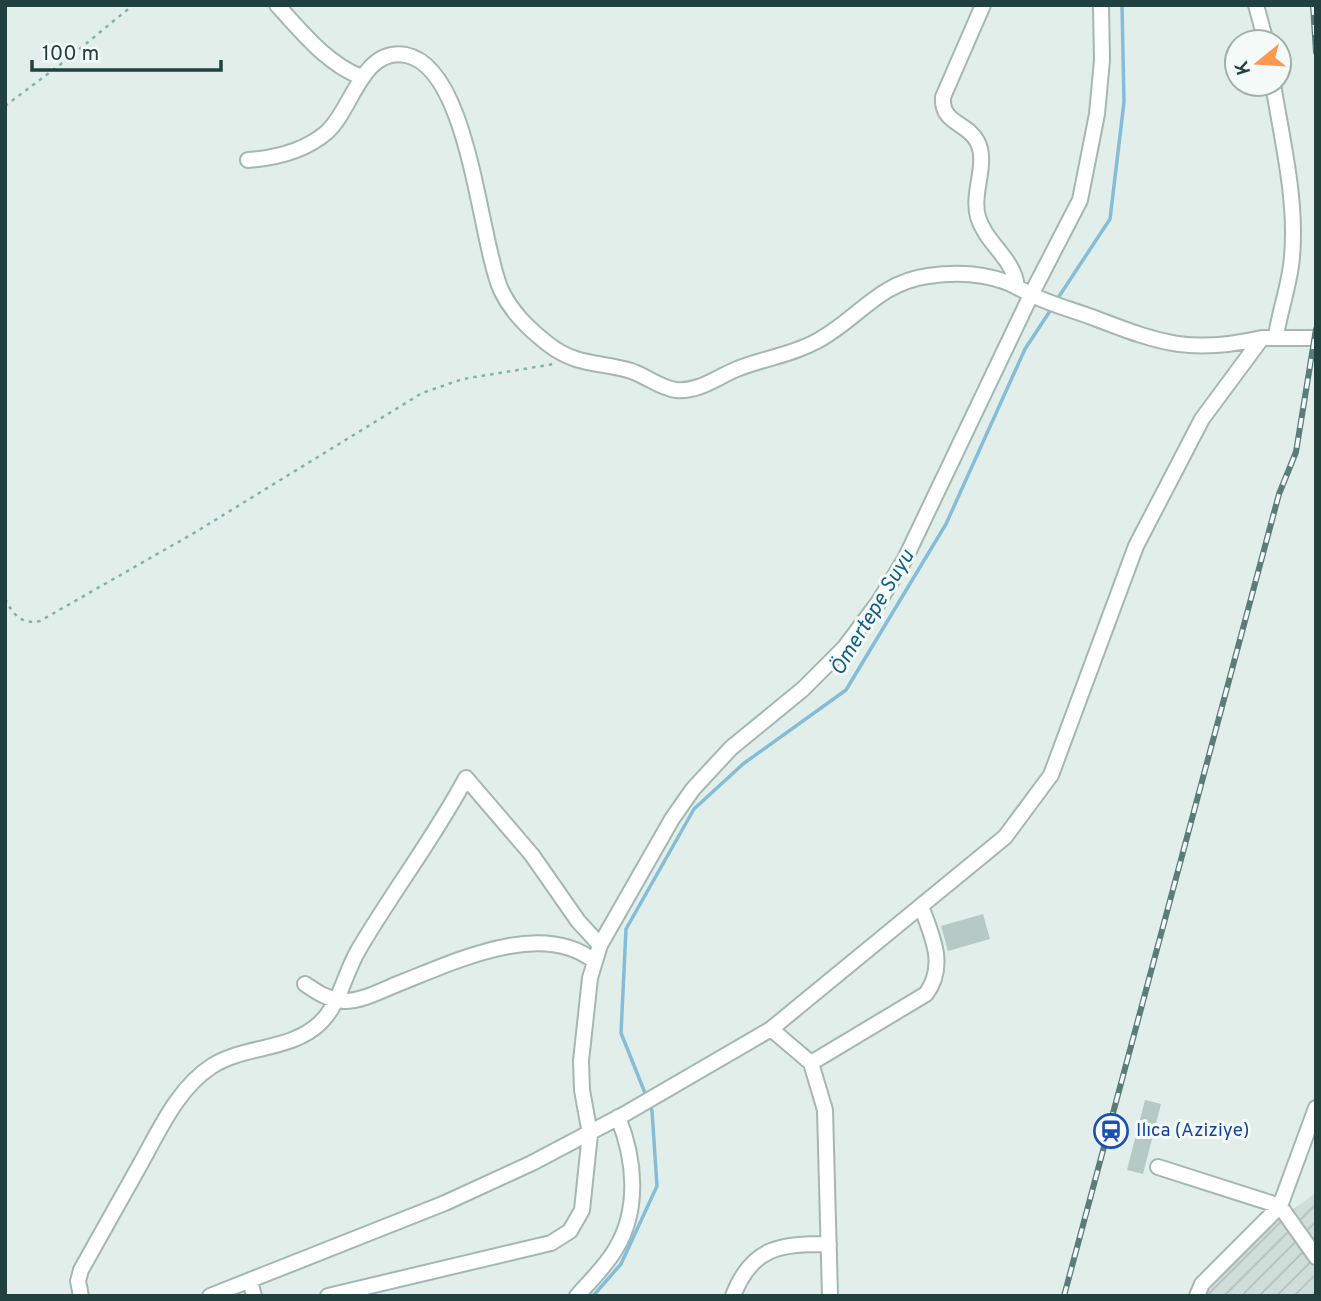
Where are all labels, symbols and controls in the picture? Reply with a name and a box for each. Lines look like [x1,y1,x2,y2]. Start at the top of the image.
scale bar [32,28,220,72]
north arrow [1223,28,1293,98]
text: 100 m [42,41,99,68]
text: K [1230,58,1257,78]
water label: Ömertepe Suyu [825,545,921,681]
station icon: Ilıca (Aziziye) [1092,1112,1130,1150]
place label: Ilıca (Aziziye) [1136,1119,1249,1143]

